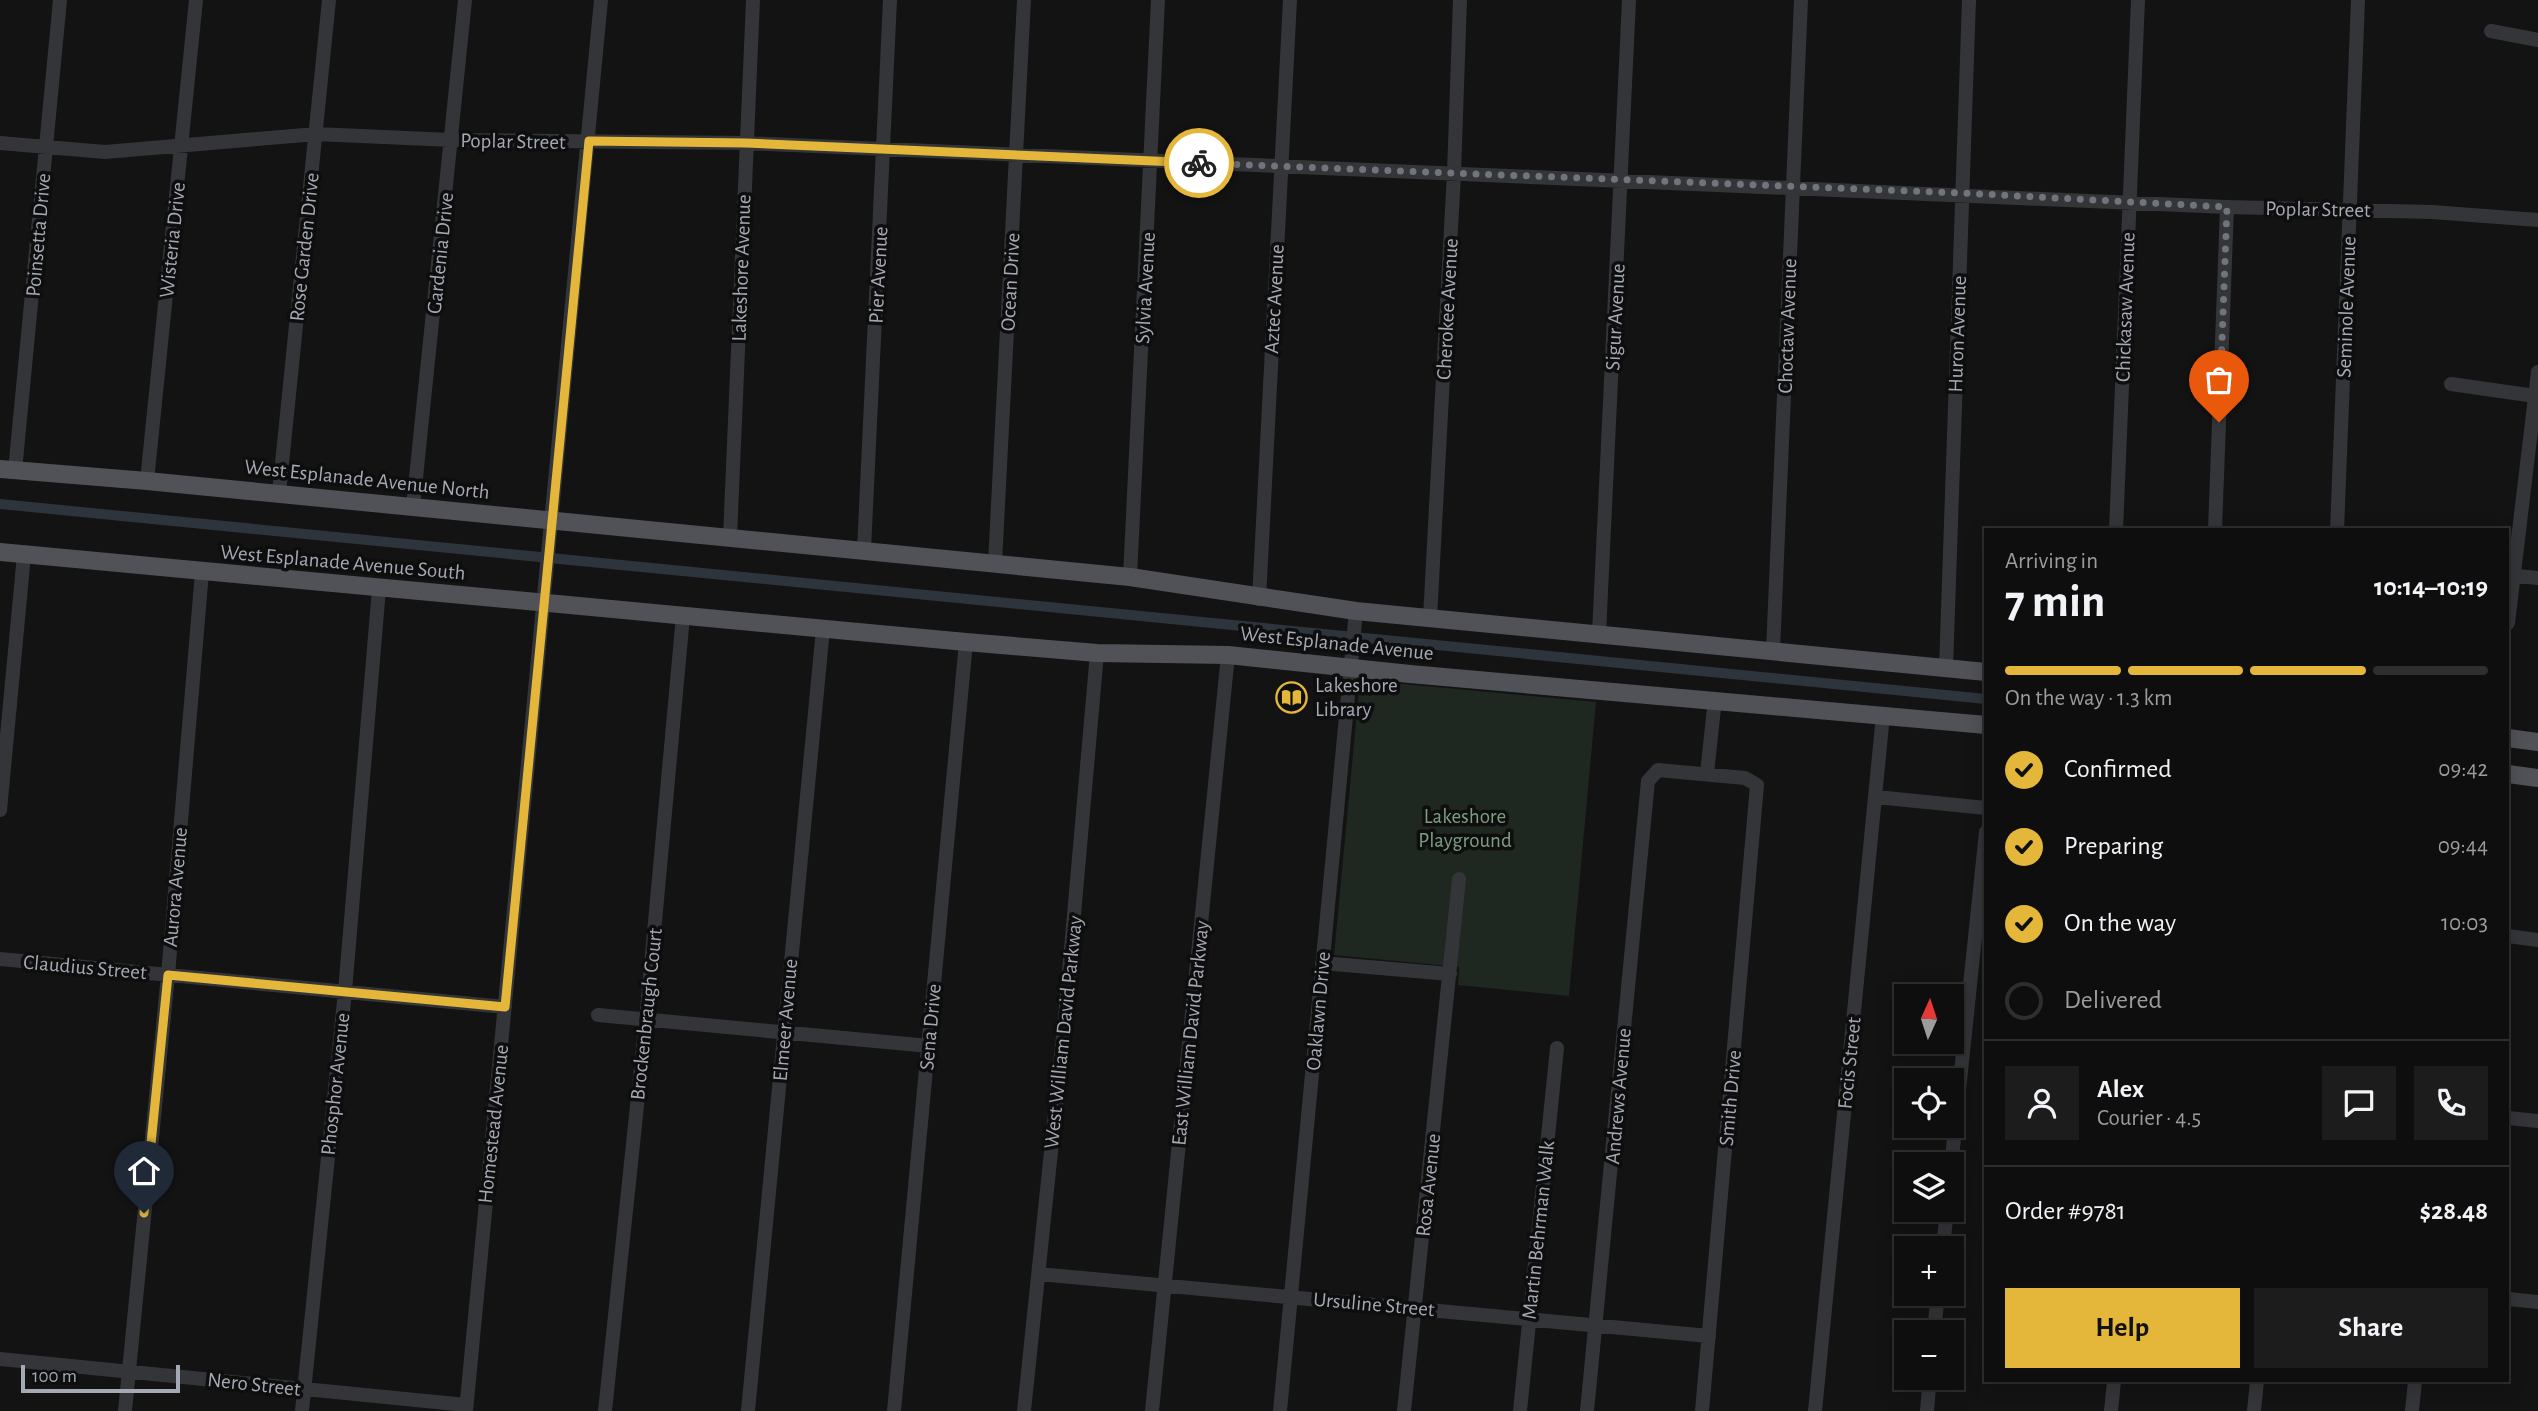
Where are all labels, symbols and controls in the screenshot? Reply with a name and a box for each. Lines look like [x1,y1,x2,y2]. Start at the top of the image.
courier [1164,128,1234,198]
street label: Poplar Street [460,130,566,153]
icon: bike [1180,144,1218,182]
street label: Poinsetta Drive [23,172,54,298]
street label: Rose Garden Drive [286,172,323,322]
street label: Wisteria Drive [156,181,189,299]
street label: Gardenia Drive [424,191,457,315]
street label: Lakeshore Avenue [728,194,755,342]
street label: Poplar Street [2265,198,2371,221]
street label: Pier Avenue [865,226,892,324]
street label: Ocean Drive [997,232,1024,332]
street label: Sylvia Avenue [1132,232,1159,344]
street label: Chickasaw Avenue [2112,232,2139,382]
street label: Seminole Avenue [2334,236,2359,378]
street label: Cherokee Avenue [1433,238,1462,380]
street label: Aztec Avenue [1261,244,1288,354]
street label: Choctaw Avenue [1775,258,1800,394]
street label: Sigur Avenue [1602,263,1629,371]
street label: Huron Avenue [1945,275,1970,393]
pin [2189,350,2249,422]
icon: bag [2200,361,2238,399]
street label: West Esplanade Avenue North [243,456,491,503]
street label: West Esplanade Avenue South [219,541,466,584]
text: Arriving in [2005,550,2098,573]
text: 10:14–10:19 [2374,574,2488,600]
text: 7 min [2005,579,2105,625]
street label: West Esplanade Avenue [1239,623,1435,664]
place label: Lakeshore Library [1315,675,1398,720]
library icon: Lakeshore Library [1275,680,1309,714]
text: On the way · 1.3 km [2005,687,2172,710]
icon: check [2005,751,2043,789]
text: Confirmed [2064,756,2172,782]
text: 09:42 [2438,758,2488,781]
park label: Lakeshore Playground [1418,806,1512,851]
street label: Aurora Avenue [160,826,191,948]
icon: check [2005,828,2043,866]
text: Preparing [2064,833,2163,859]
text: 09:44 [2438,835,2488,858]
icon: check [2005,905,2043,943]
text: On the way [2064,910,2176,936]
text: 10:03 [2441,912,2488,935]
street label: West William David Parkway [1041,914,1086,1150]
street label: East William David Parkway [1168,919,1213,1147]
street label: Brockenbraugh Court [627,927,666,1101]
street label: Oaklawn Drive [1303,951,1334,1071]
street label: Claudius Street [22,952,148,983]
street label: Elmeer Avenue [770,958,801,1082]
street label: Sena Drive [916,983,945,1071]
north arrow [1894,984,1964,1054]
map controls [1894,984,1964,1390]
text: Delivered [2064,987,2162,1013]
street label: Phosphor Avenue [318,1012,353,1156]
street label: Focis Street [1834,1016,1865,1110]
street label: Andrews Avenue [1602,1027,1635,1165]
street label: Homestead Avenue [475,1044,512,1205]
street label: Smith Drive [1716,1049,1745,1147]
button: person [2005,1066,2079,1140]
button: chat [2322,1066,2396,1140]
button: phone [2414,1066,2488,1140]
button: locate [1894,1068,1964,1138]
text: Alex [2097,1076,2144,1102]
text: Courier · 4.5 [2097,1107,2201,1130]
street label: Rosa Avenue [1413,1133,1444,1238]
street label: Martin Behrman Walk [1519,1139,1558,1320]
pin [114,1141,174,1213]
icon: home [125,1152,163,1190]
button: layers [1894,1152,1964,1222]
text: Order #9781 [2005,1198,2126,1224]
text: $28.48 [2419,1198,2488,1224]
button: + [1894,1236,1964,1306]
button: Help [2005,1288,2240,1368]
button: Share [2254,1288,2488,1368]
street label: Ursuline Street [1312,1289,1436,1320]
button: − [1894,1320,1964,1390]
scale bar [21,1362,180,1394]
text: 100 m [32,1367,77,1386]
street label: Nero Street [206,1369,302,1400]

